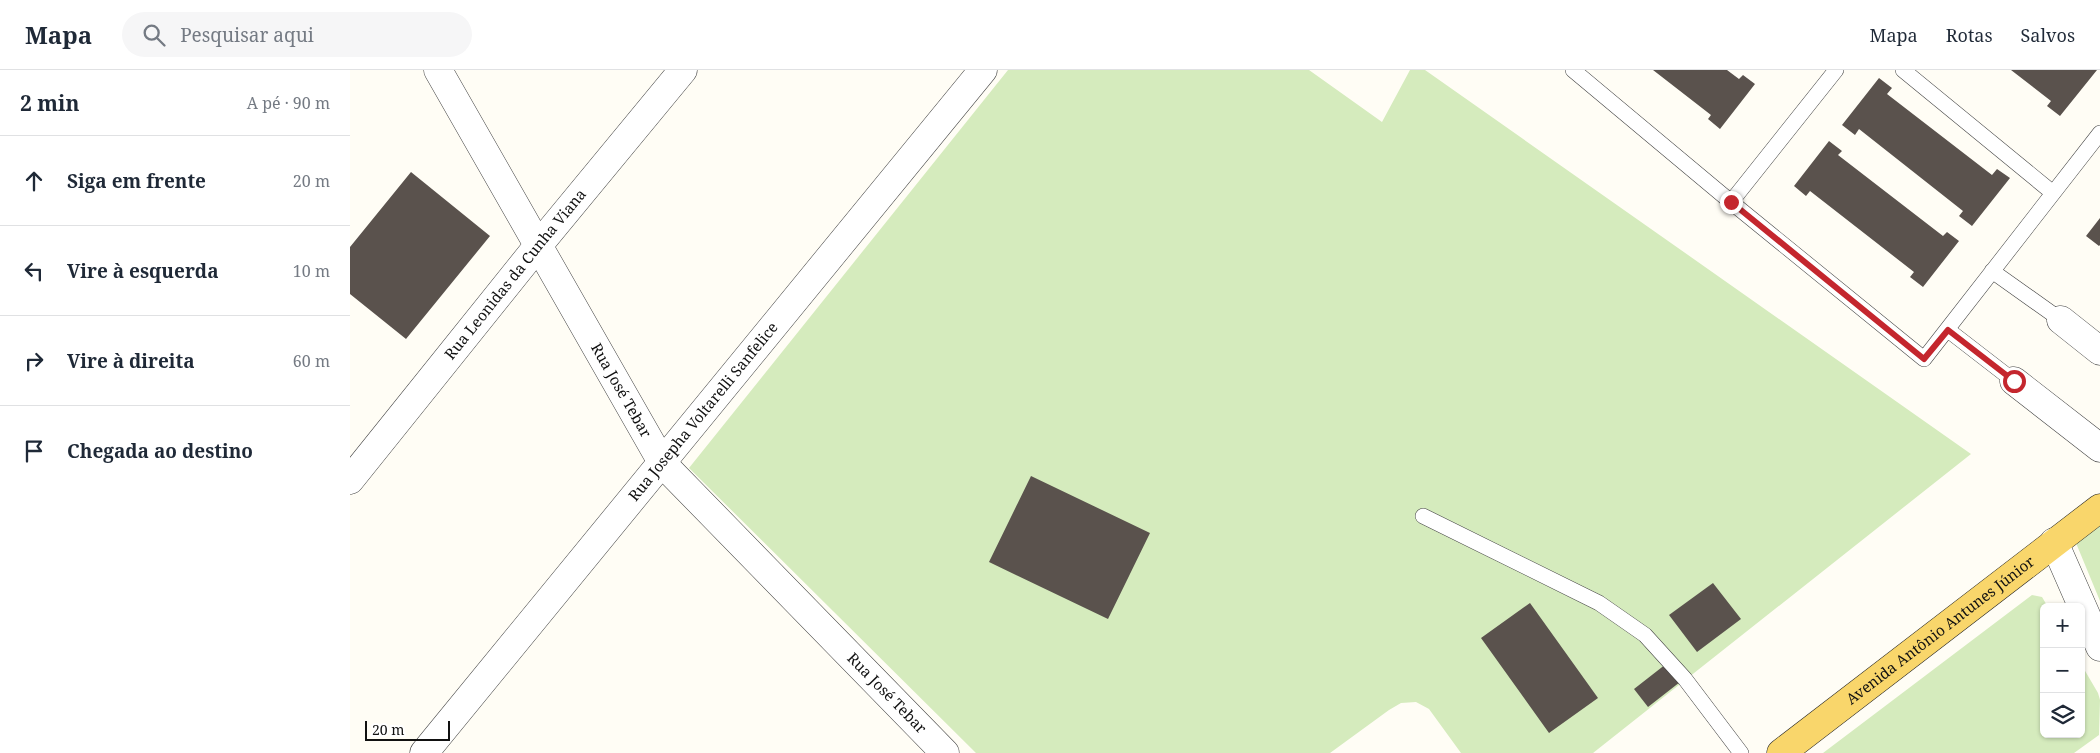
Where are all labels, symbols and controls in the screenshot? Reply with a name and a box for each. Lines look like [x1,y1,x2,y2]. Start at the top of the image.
search box [122,12,472,57]
text: Mapa [25,18,92,51]
icon: search [140,21,168,49]
text: Pesquisar aqui [180,22,314,48]
text: Mapa [1870,23,1918,47]
text: Rotas [1946,23,1993,47]
text: Salvos [2021,23,2075,47]
text: 2 min [20,89,79,117]
text: A pé · 90 m [247,92,330,114]
icon: ahead [20,167,48,195]
text: Siga em frente [67,168,206,194]
text: 20 m [293,170,330,192]
street label: Rua Leonidas da Cunha Viana [440,184,590,363]
route end [1720,191,1743,214]
icon: left [20,257,48,285]
text: Vire à esquerda [67,258,219,284]
text: 10 m [293,260,330,282]
street label: Rua Josepha Voltarelli Sanfelice [623,317,782,505]
street label: Rua José Tebar [587,339,657,441]
icon: right [20,347,48,375]
text: Vire à direita [67,348,195,374]
text: 60 m [293,350,330,372]
route start [2003,370,2026,393]
icon: arrive [20,437,48,465]
text: Chegada ao destino [67,438,253,464]
street label: Avenida Antônio Antunes Júnior [1842,551,2038,708]
map controls [2040,603,2085,738]
button: + [2040,603,2085,648]
street label: Rua José Tebar [843,648,931,737]
button: − [2040,648,2085,693]
button: layers [2040,693,2085,738]
scale bar [365,718,450,741]
text: 20 m [372,720,405,739]

